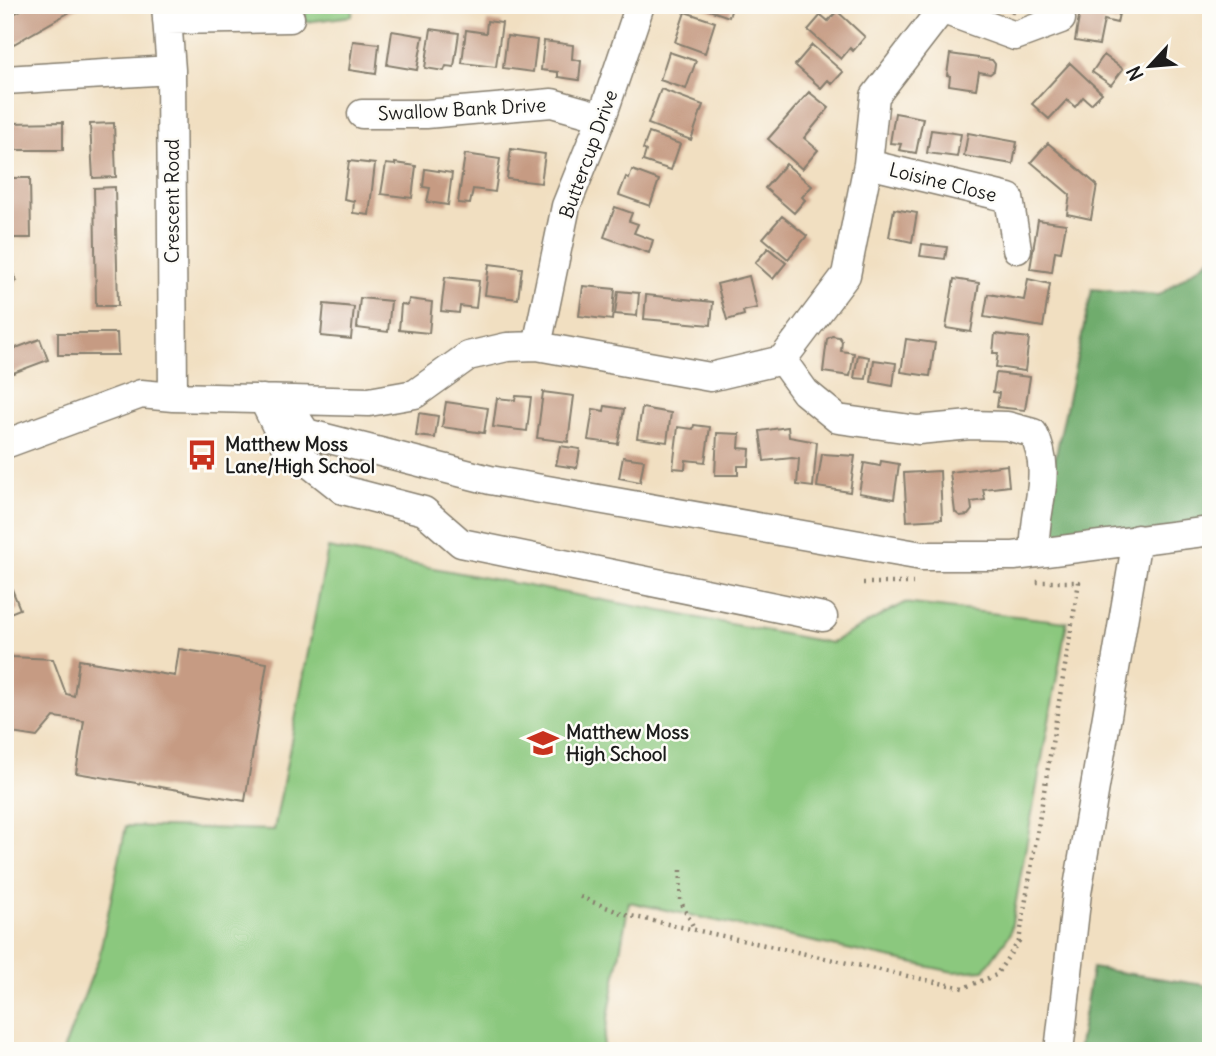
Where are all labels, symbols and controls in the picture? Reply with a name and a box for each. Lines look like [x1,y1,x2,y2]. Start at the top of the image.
north arrow [1114,32,1184,102]
text: N [1121,62,1148,85]
street label: Buttercup Drive [554,86,622,222]
street label: Swallow Bank Drive [377,93,547,125]
street label: Crescent Road [160,139,184,263]
street label: Loisine Close [887,157,999,207]
place label: Matthew Moss Lane/High School [225,432,375,478]
bus stop icon: Matthew Moss Lane/High School [185,438,219,472]
place label: Matthew Moss High School [566,720,689,766]
school or university icon: Matthew Moss High School [526,726,560,760]

